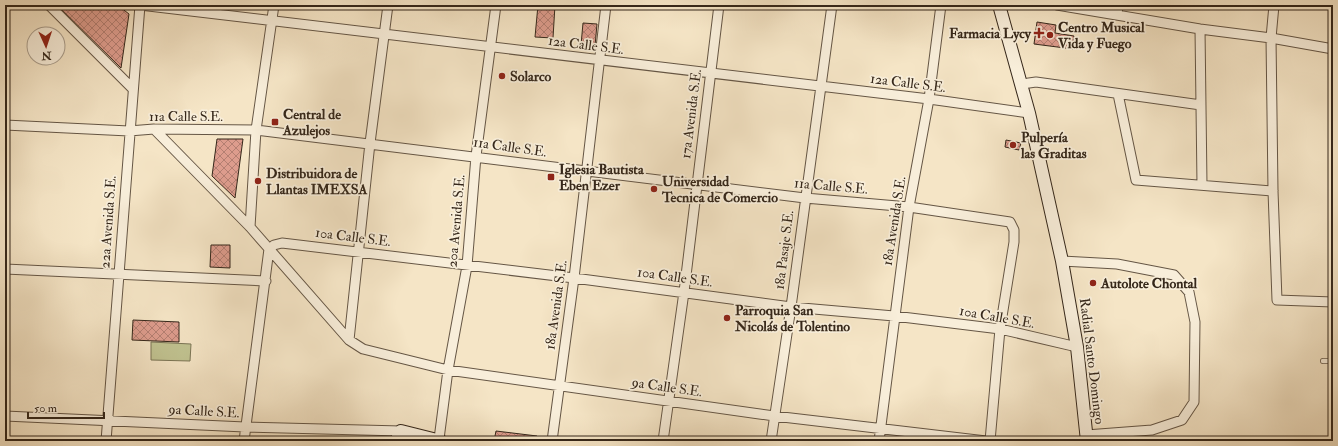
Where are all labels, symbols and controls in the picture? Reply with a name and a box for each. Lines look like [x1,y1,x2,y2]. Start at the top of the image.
place label: Centro Musical Vida y Fuego [1057,19,1145,53]
place label: Farmacia Lycy [949,25,1032,43]
north arrow [26,26,66,66]
marker: Farmacia Lycy [1034,28,1044,38]
marker: Centro Musical Vida y Fuego [1045,30,1055,40]
street label: 12a Calle S.E. [547,32,625,58]
text: N [40,49,53,62]
place label: Solarco [510,68,552,85]
street label: 17a Avenida S.E. [677,68,705,160]
street label: 12a Calle S.E. [869,70,947,96]
marker: Solarco [497,71,507,81]
place label: Central de Azulejos [282,106,341,139]
street label: 11a Calle S.E. [149,108,223,125]
marker: Central de Azulejos [270,117,280,127]
place label: Pulpería las Graditas [1020,129,1087,162]
street label: 11a Calle S.E. [472,133,548,161]
marker: Pulpería las Graditas [1008,140,1018,150]
place label: Iglesia Bautista Eben Ezer [559,161,645,194]
place label: Distribuidora de Llantas IMEXSA [266,165,368,198]
marker: Iglesia Bautista Eben Ezer [546,172,556,182]
place label: Universidad Tecnica de Comercio [661,173,778,206]
street label: 20a Avenida S.E. [443,174,469,268]
street label: 11a Calle S.E. [794,174,869,198]
street label: 22a Avenida S.E. [96,175,120,269]
street label: 18a Avenida S.E. [879,175,909,267]
marker: Distribuidora de Llantas IMEXSA [253,176,263,186]
marker: Universidad Tecnica de Comercio [649,184,659,194]
street label: 18a Pasaje S.E. [771,209,797,291]
street label: 10a Calle S.E. [314,224,392,250]
street label: 18a Avenida S.E. [541,259,571,351]
street label: 10a Calle S.E. [636,263,714,291]
place label: Autolote Chontal [1100,275,1198,292]
marker: Autolote Chontal [1088,278,1098,288]
street label: Radial Santo Domingo [1076,297,1108,425]
place label: Parroquia San Nicolás de Tolentino [734,302,850,335]
street label: 10a Calle S.E. [958,302,1036,332]
marker: Parroquia San Nicolás de Tolentino [722,313,732,323]
street label: 9a Calle S.E. [630,374,704,400]
scale bar [28,394,104,420]
text: 50 m [34,401,58,416]
street label: 9a Calle S.E. [167,401,240,421]

